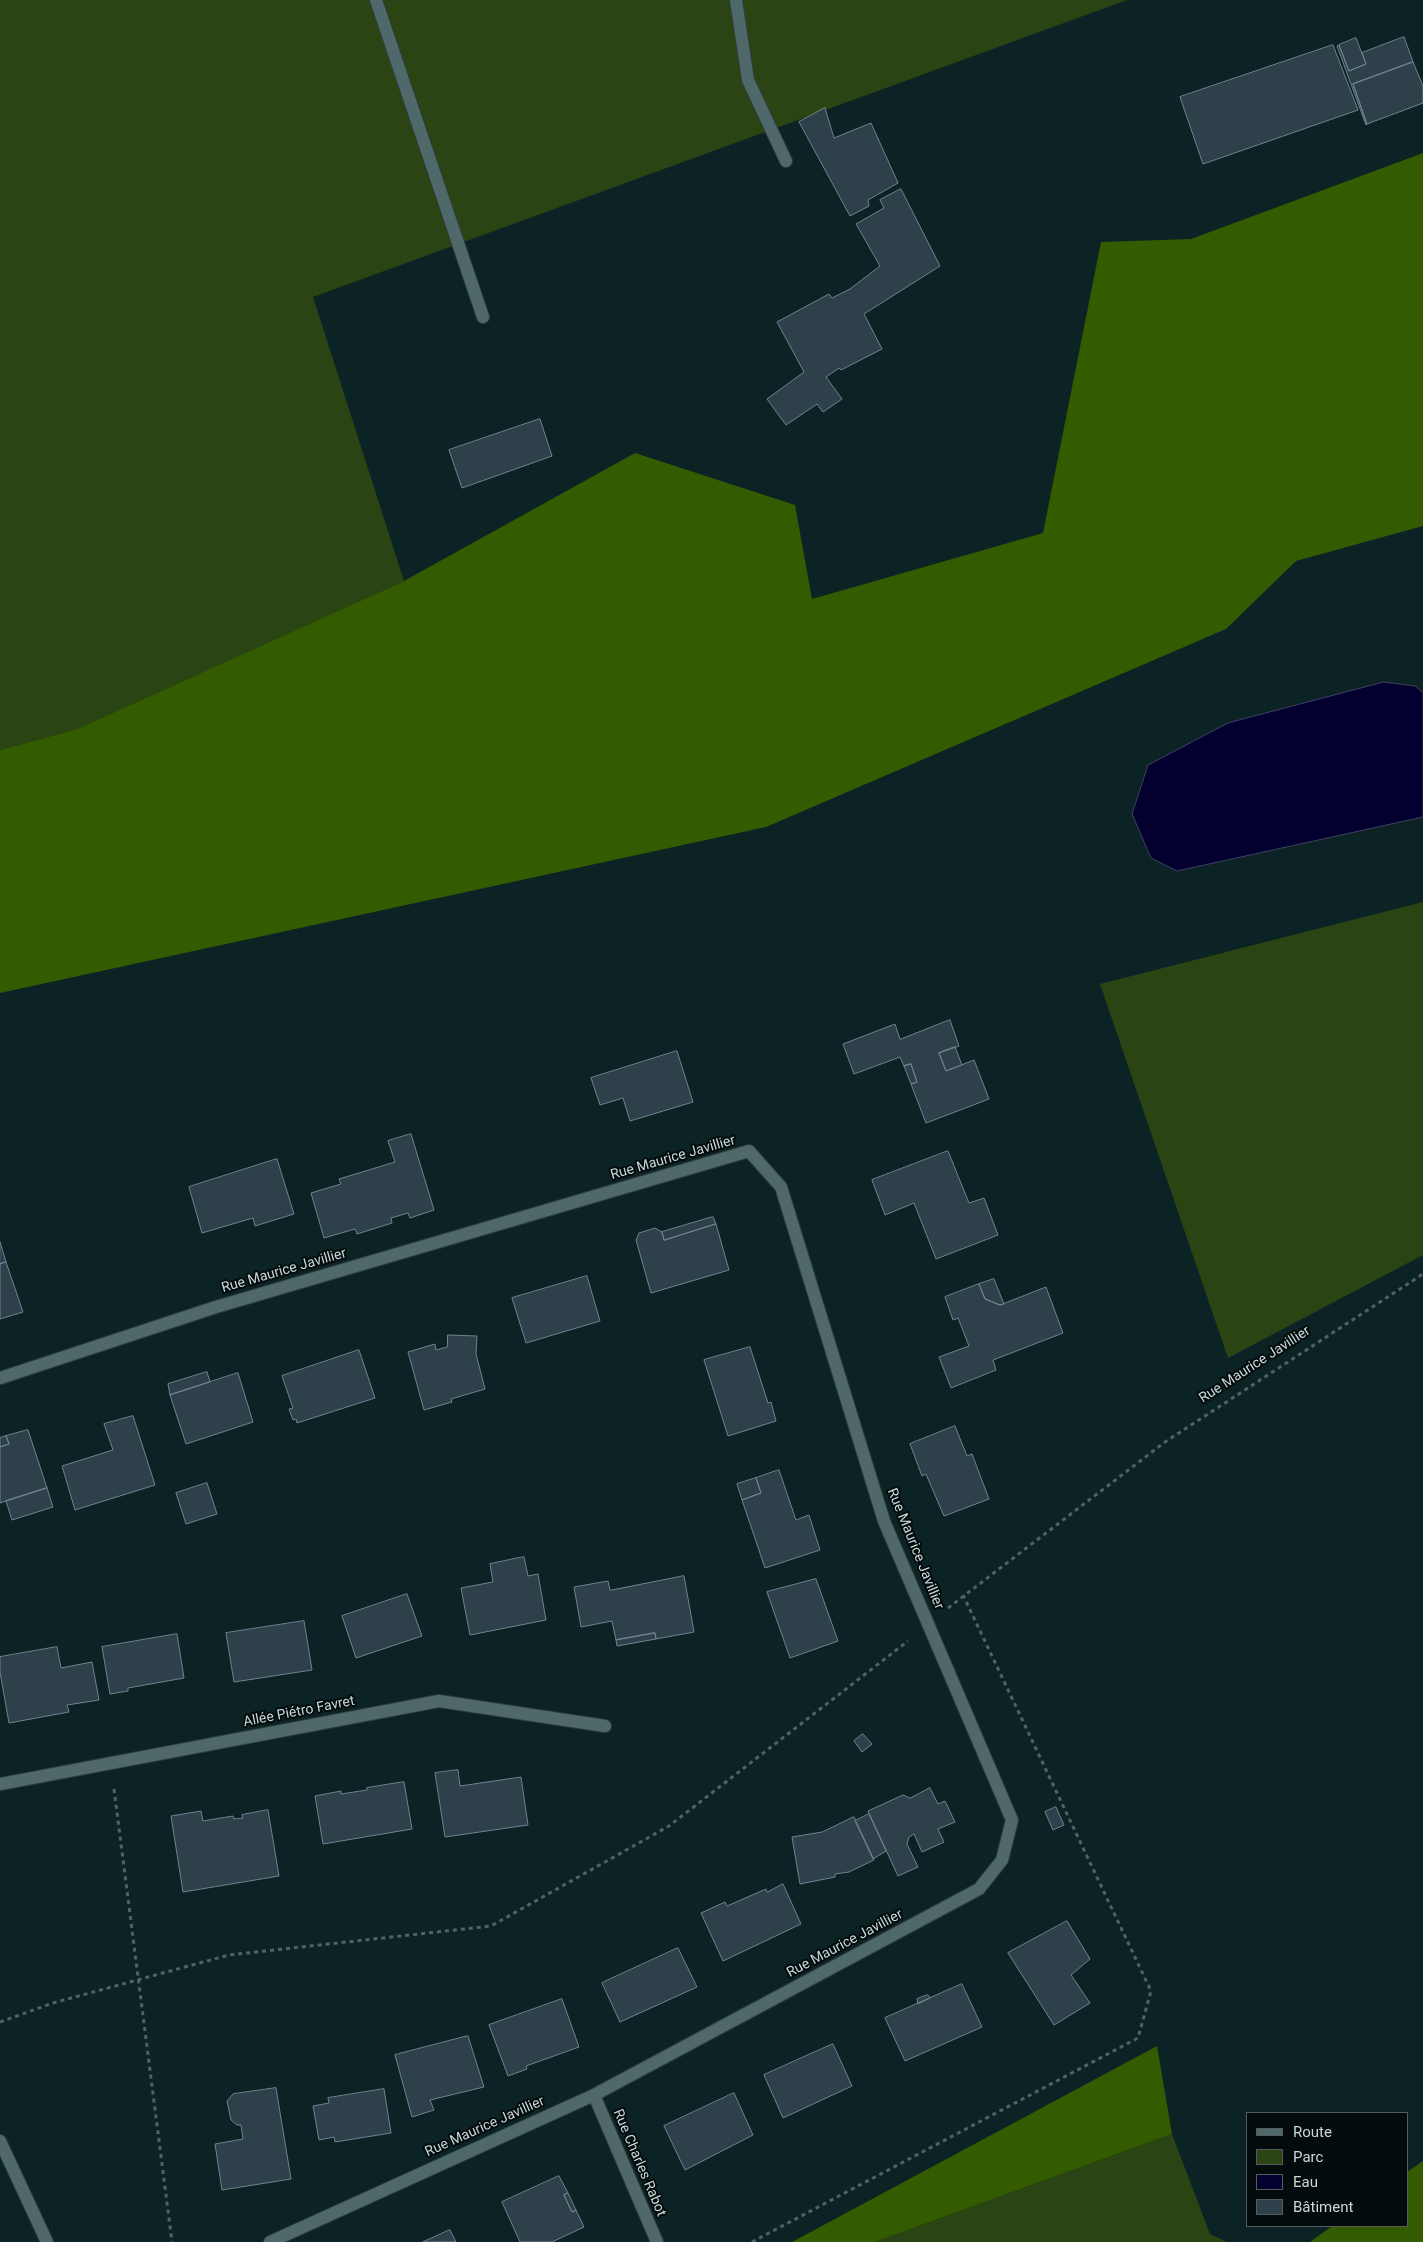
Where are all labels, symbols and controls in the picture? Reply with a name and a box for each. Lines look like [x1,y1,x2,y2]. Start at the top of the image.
street label: Rue Maurice Javillier [609,1132,737,1184]
street label: Rue Maurice Javillier [220,1245,348,1297]
street label: Rue Maurice Javillier [1196,1323,1314,1407]
street label: Rue Maurice Javillier [883,1486,947,1612]
street label: Allée Piétro Favret [242,1693,356,1731]
street label: Rue Maurice Javillier [784,1906,906,1982]
street label: Rue Maurice Javillier [423,2093,547,2161]
street label: Rue Charles Rabot [609,2107,669,2219]
legend [1246,2112,1408,2227]
text: Route [1293,2123,1332,2141]
text: Parc [1293,2148,1323,2166]
text: Eau [1293,2173,1318,2191]
text: Bâtiment [1293,2198,1353,2216]

